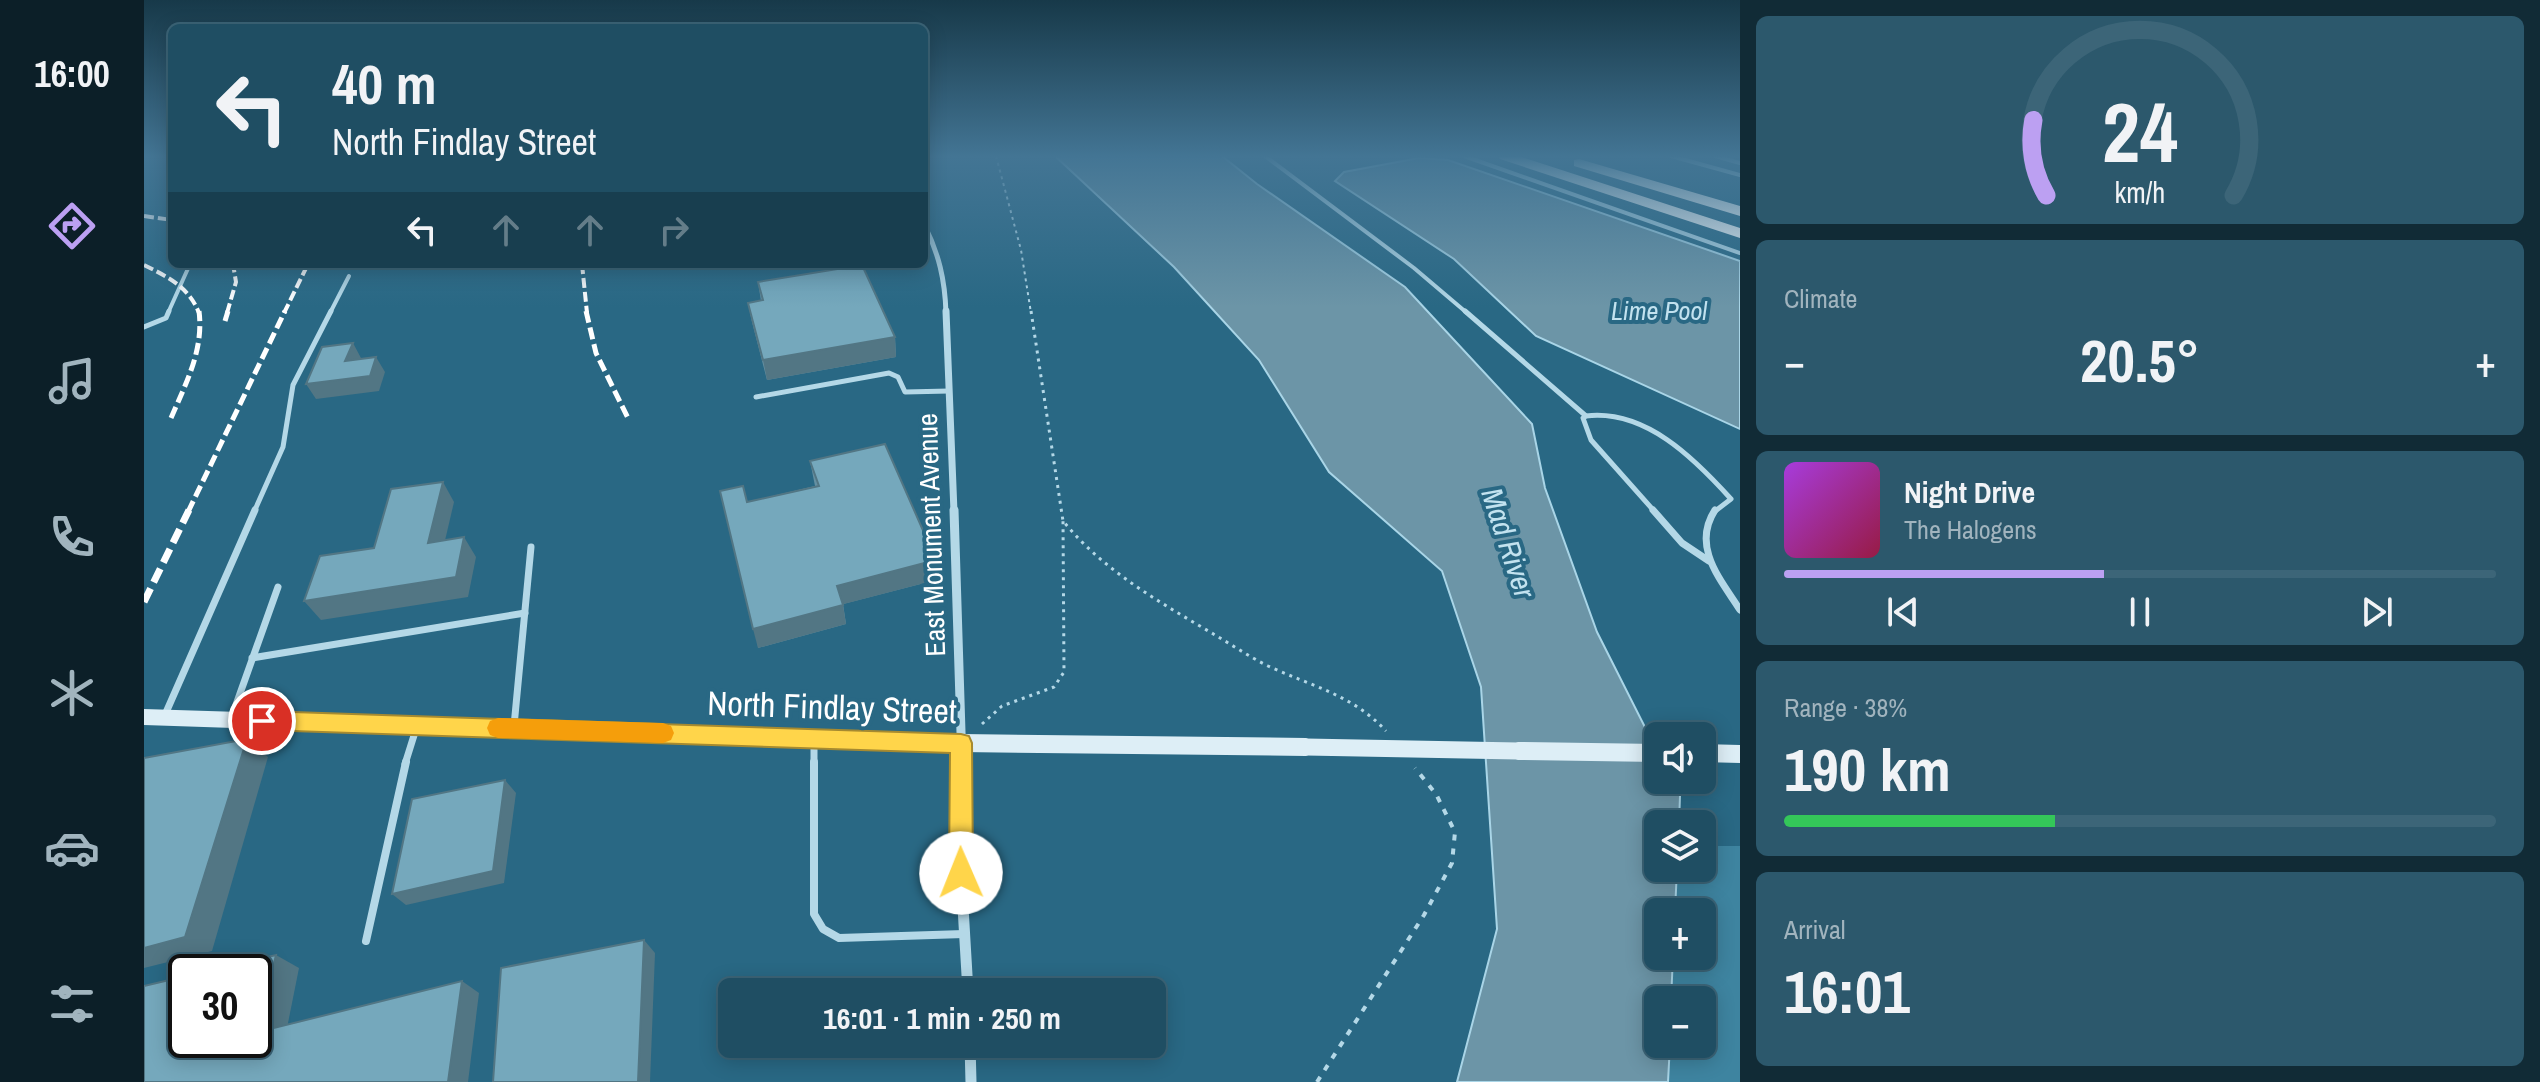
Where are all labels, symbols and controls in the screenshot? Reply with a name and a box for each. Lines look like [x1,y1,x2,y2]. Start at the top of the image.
text: 40 m [332,46,437,121]
text: 16:00 [34,50,110,98]
icon: left [200,56,304,160]
text: 24 [2102,76,2178,188]
text: North Findlay Street [332,118,596,166]
text: km/h [2115,173,2165,212]
icon: directions [44,198,100,254]
icon: left [400,208,444,252]
icon: ahead [484,208,528,252]
icon: ahead [568,208,612,252]
icon: right [652,208,696,252]
text: Climate [1784,281,1857,316]
water label: Lime Pool [1611,293,1708,328]
text: 20.5° [2080,320,2200,401]
text: − [1784,331,1805,391]
text: + [2475,331,2496,391]
icon: music [44,353,100,409]
street label: East Monument Avenue [908,413,954,657]
text: Night Drive [1904,472,2035,512]
water label: Mad River [1472,483,1546,604]
icon: phone [44,509,100,565]
text: The Halogens [1904,512,2037,547]
icon: previous [1881,590,1925,634]
icon: pause [2118,590,2162,634]
icon: next [2355,590,2399,634]
icon: climate [44,665,100,721]
street label: North Findlay Street [707,680,958,734]
pin [228,687,296,755]
text: Range · 38% [1784,690,1907,725]
icon: arrive [240,699,284,743]
map controls [1644,722,1716,1058]
button: sound [1644,722,1716,794]
text: 190 km [1784,729,1951,810]
button: layers [1644,810,1716,882]
icon: car [44,820,100,876]
position arrow [919,831,1003,915]
button: + [1644,898,1716,970]
text: Arrival [1784,912,1846,947]
text: 16:01 [1784,951,1910,1032]
speed limit sign: 30 [168,954,272,1058]
icon: filters [44,976,100,1032]
button: − [1644,986,1716,1058]
text: 16:01 · 1 min · 250 m [823,998,1061,1038]

